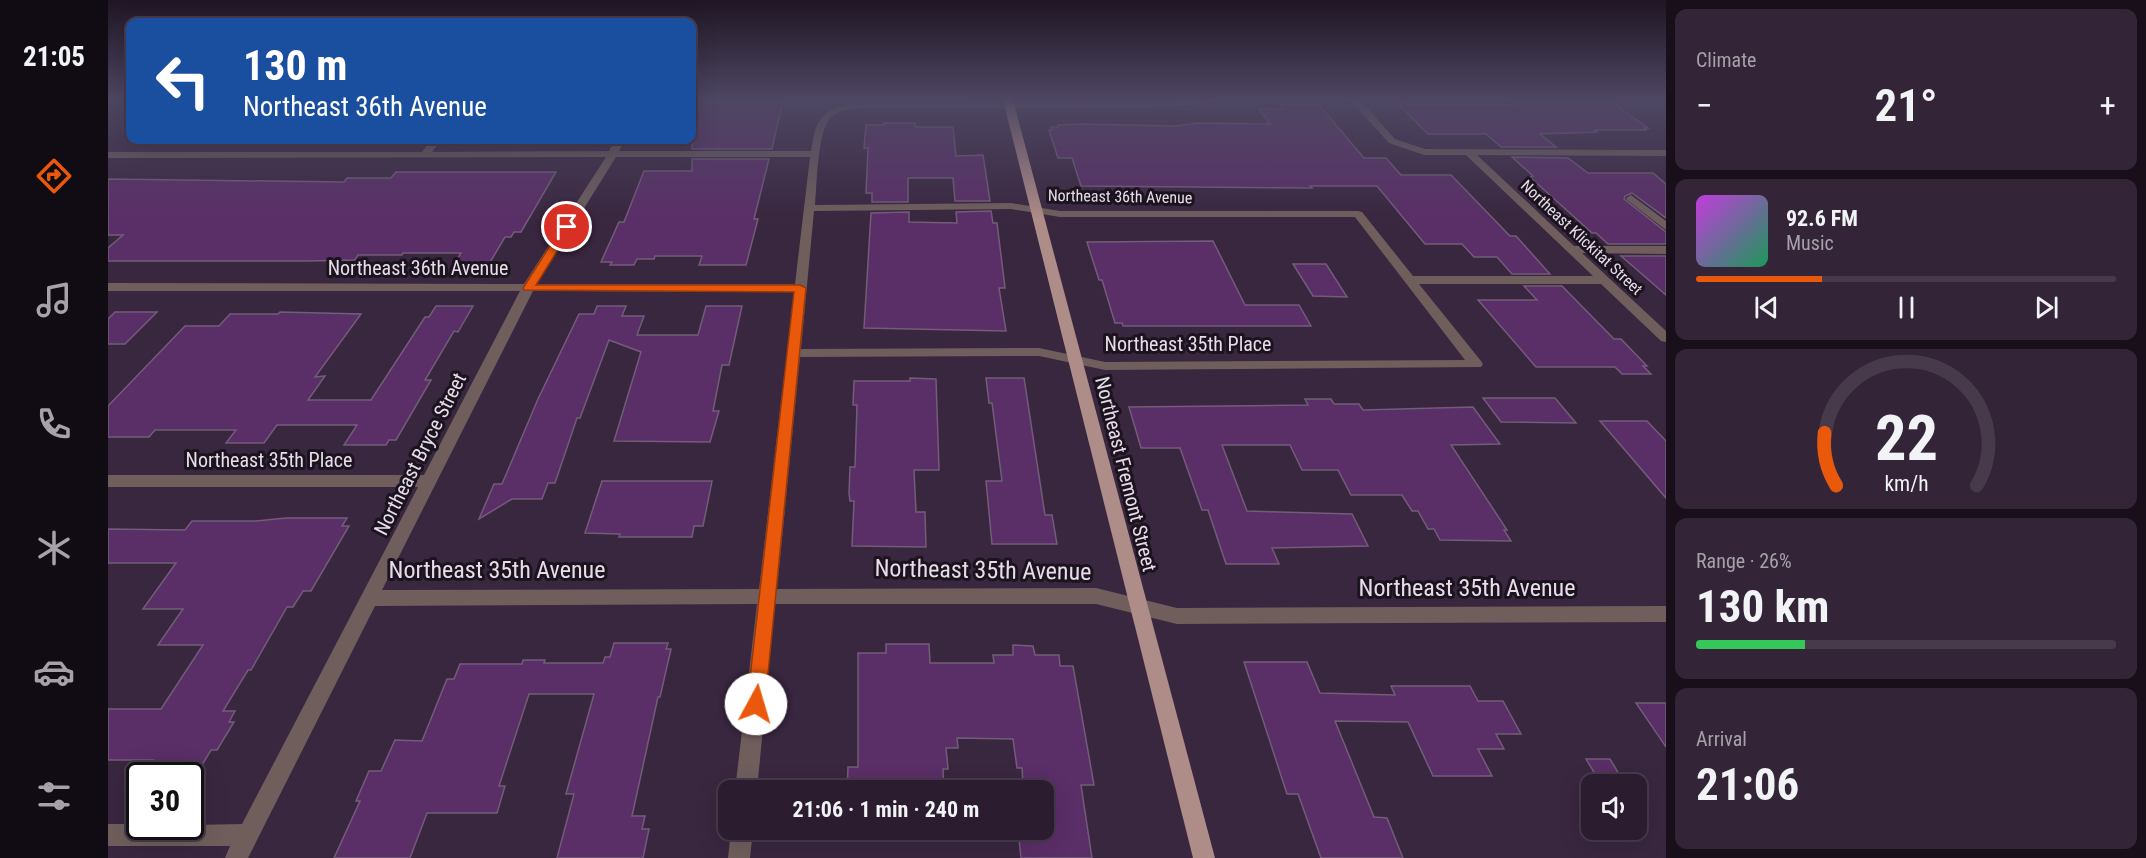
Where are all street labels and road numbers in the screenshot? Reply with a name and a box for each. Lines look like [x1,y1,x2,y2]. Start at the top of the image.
street label: Northeast Klickitat Street [1517,176,1647,299]
street label: Northeast 36th Avenue [1048,186,1192,207]
street label: Northeast 36th Avenue [328,256,508,280]
street label: Northeast 35th Place [1105,332,1271,356]
street label: Northeast Bryce Street [369,369,471,539]
street label: Northeast Fremont Street [1090,374,1162,574]
street label: Northeast 35th Place [186,448,352,472]
street label: Northeast 35th Avenue [874,554,1092,586]
street label: Northeast 35th Avenue [389,556,605,584]
street label: Northeast 35th Avenue [1359,574,1575,602]

